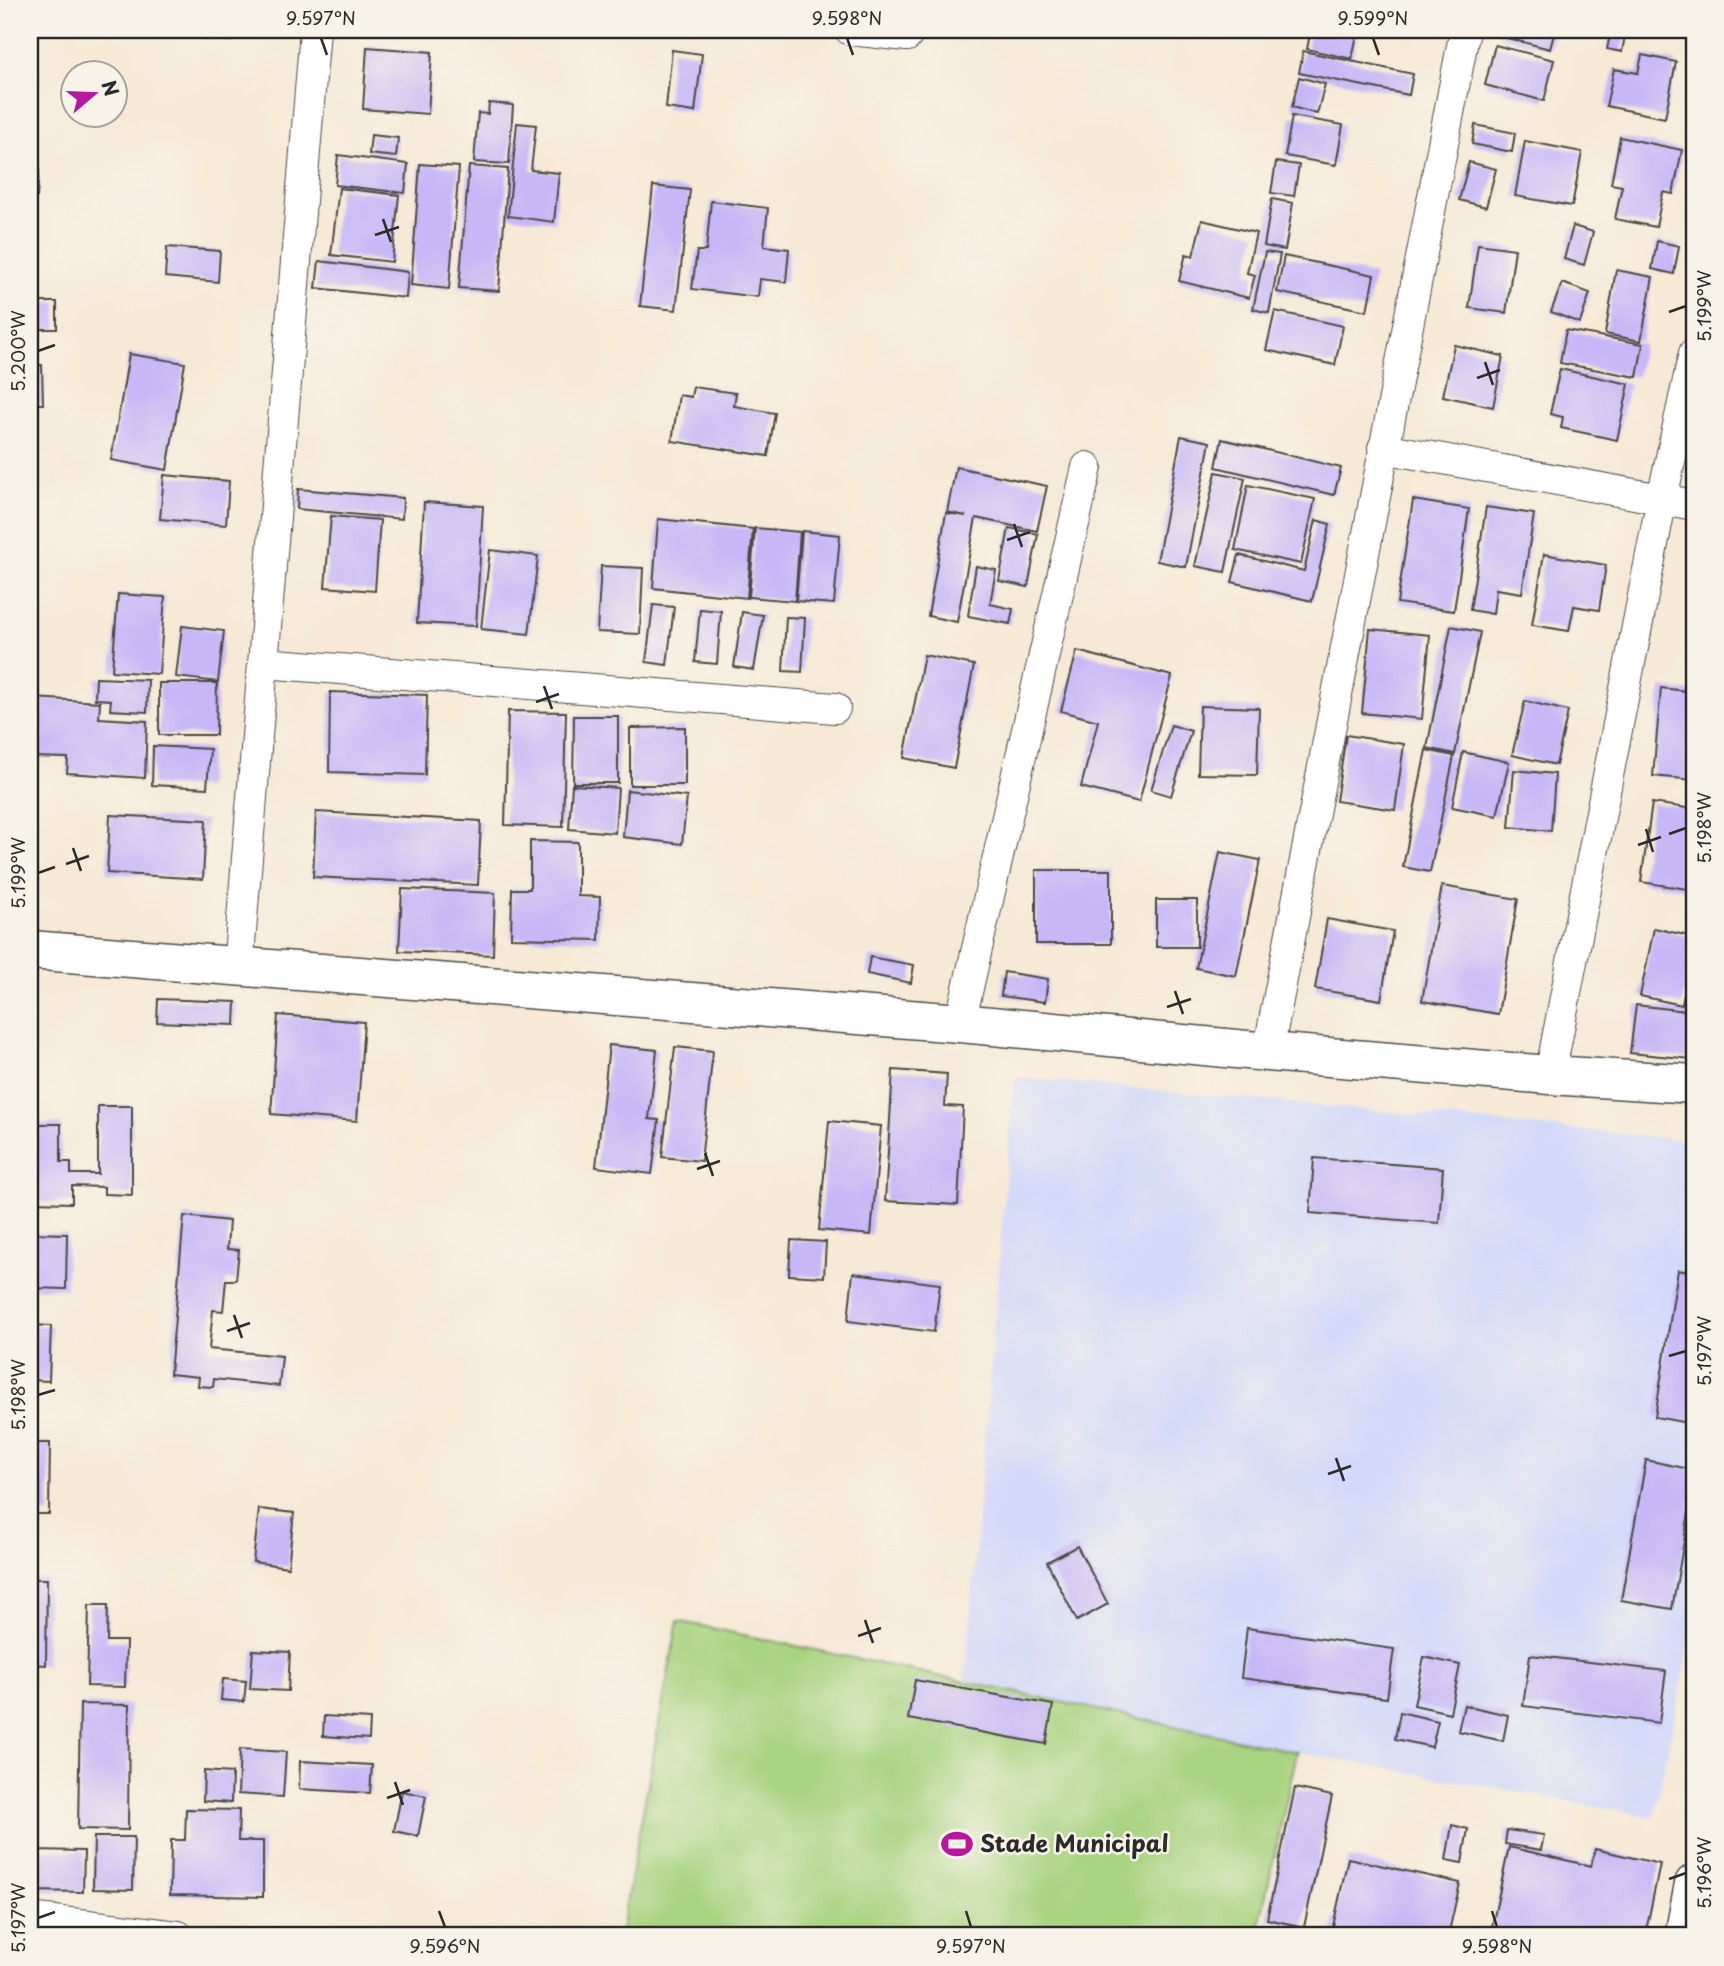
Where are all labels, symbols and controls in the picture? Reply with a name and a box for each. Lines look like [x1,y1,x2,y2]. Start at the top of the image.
text: 9.597°N [286,4,356,31]
text: 9.598°N [812,4,882,31]
text: 9.599°N [1338,4,1408,31]
north arrow [60,60,130,130]
text: N [95,76,127,100]
text: 5.199°W [1690,269,1717,342]
text: 5.200°W [4,310,31,392]
text: 5.198°W [1690,792,1717,864]
text: 5.199°W [4,836,31,909]
text: 5.197°W [1690,1315,1717,1386]
text: 5.198°W [4,1359,31,1431]
place label: Stade Municipal [980,1825,1169,1860]
sports icon: Stade Municipal [940,1827,974,1861]
text: 5.196°W [1690,1836,1717,1909]
text: 5.197°W [4,1882,31,1953]
text: 9.596°N [409,1932,481,1959]
text: 9.597°N [936,1932,1006,1959]
text: 9.598°N [1462,1932,1532,1959]

